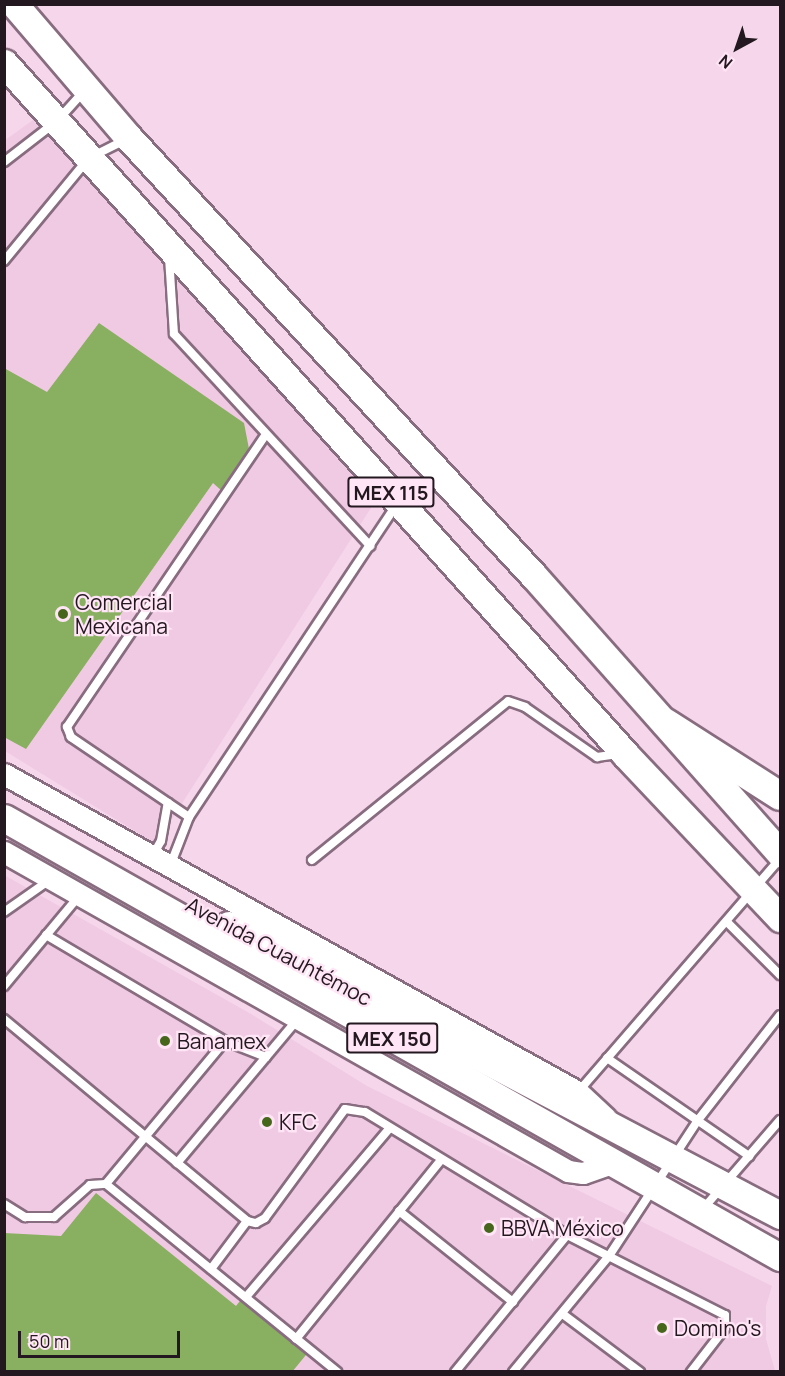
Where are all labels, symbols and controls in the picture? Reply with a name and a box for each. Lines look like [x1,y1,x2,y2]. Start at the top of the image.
north arrow [707,18,767,78]
text: N [714,50,737,74]
road number: MEX 115 [346,475,436,509]
place label: Comercial Mexicana [75,589,173,639]
marker: Comercial Mexicana [56,607,70,621]
street label: Avenida Cuauhtémoc [182,891,376,1011]
road number: MEX 150 [346,1021,438,1055]
place label: Banamex [177,1028,266,1054]
marker: Banamex [158,1034,172,1048]
place label: KFC [279,1109,317,1135]
marker: KFC [260,1115,274,1129]
place label: BBVA México [501,1215,624,1241]
marker: BBVA México [482,1221,496,1235]
place label: Domino's [674,1315,761,1341]
scale bar [21,1319,183,1357]
marker: Domino's [655,1321,669,1335]
text: 50 m [29,1329,69,1353]

